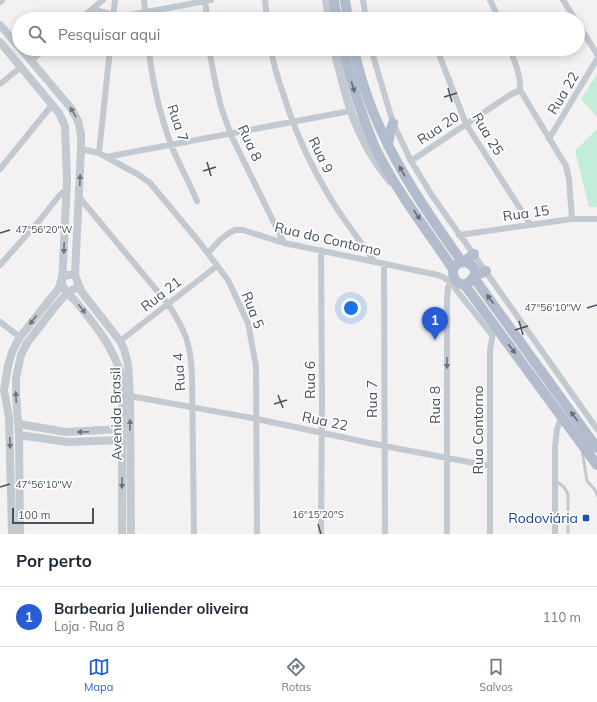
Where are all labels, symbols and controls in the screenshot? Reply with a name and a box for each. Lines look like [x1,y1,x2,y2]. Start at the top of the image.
search box [12,12,585,56]
icon: search [26,23,48,45]
text: Pesquisar aqui [58,25,160,44]
street label: Rua 22 [543,68,583,118]
one-way arrow [350,81,356,93]
street label: Rua 7 [163,102,193,144]
one-way arrow [69,107,77,117]
street label: Rua 20 [414,108,462,148]
street label: Rua 25 [468,109,508,159]
street label: Rua 8 [234,122,266,164]
street label: Rua 9 [305,134,337,176]
one-way arrow [398,165,405,177]
one-way arrow [76,174,83,186]
street label: Rua 15 [502,201,550,225]
one-way arrow [413,210,421,220]
street label: Rua do Contorno [273,218,383,260]
text: 47°56'20"W [16,223,72,236]
one-way arrow [61,242,67,255]
street label: Rua 21 [137,273,185,315]
street label: Rua 5 [238,289,268,331]
one-way arrow [486,294,494,305]
your location [341,298,361,318]
text: 47°56'10"W [525,301,581,314]
one-way arrow [77,303,86,314]
pin: 1 [422,307,448,340]
one-way arrow [28,315,37,326]
one-way arrow [508,343,517,354]
street label: Rua 4 [169,352,189,392]
one-way arrow [444,357,450,370]
street label: Rua 6 [301,361,319,399]
street label: Avenida Brasil [106,367,126,461]
street label: Rua 7 [363,380,381,418]
street label: Rua Contorno [469,385,487,475]
street label: Rua 8 [426,386,444,424]
one-way arrow [13,391,20,403]
street label: Rua 22 [300,407,350,435]
one-way arrow [570,411,578,421]
one-way arrow [127,418,133,431]
one-way arrow [76,429,89,435]
one-way arrow [7,437,13,450]
one-way arrow [119,477,125,490]
text: 47°56'10"W [16,478,72,491]
scale bar [12,506,94,525]
text: 100 m [18,508,50,522]
text: 16°15'20"S [292,508,344,521]
place label: Rodoviária [508,509,578,527]
marker: Rodoviária [581,513,591,523]
text: Por perto [16,550,92,571]
text: Barbearia Juliender oliveira [54,599,249,618]
text: 1 [25,609,33,625]
text: 110 m [543,609,581,625]
text: Loja · Rua 8 [54,618,125,634]
tab: Mapa [84,656,113,694]
tab: Rotas [282,656,311,694]
tab: Salvos [479,656,513,694]

